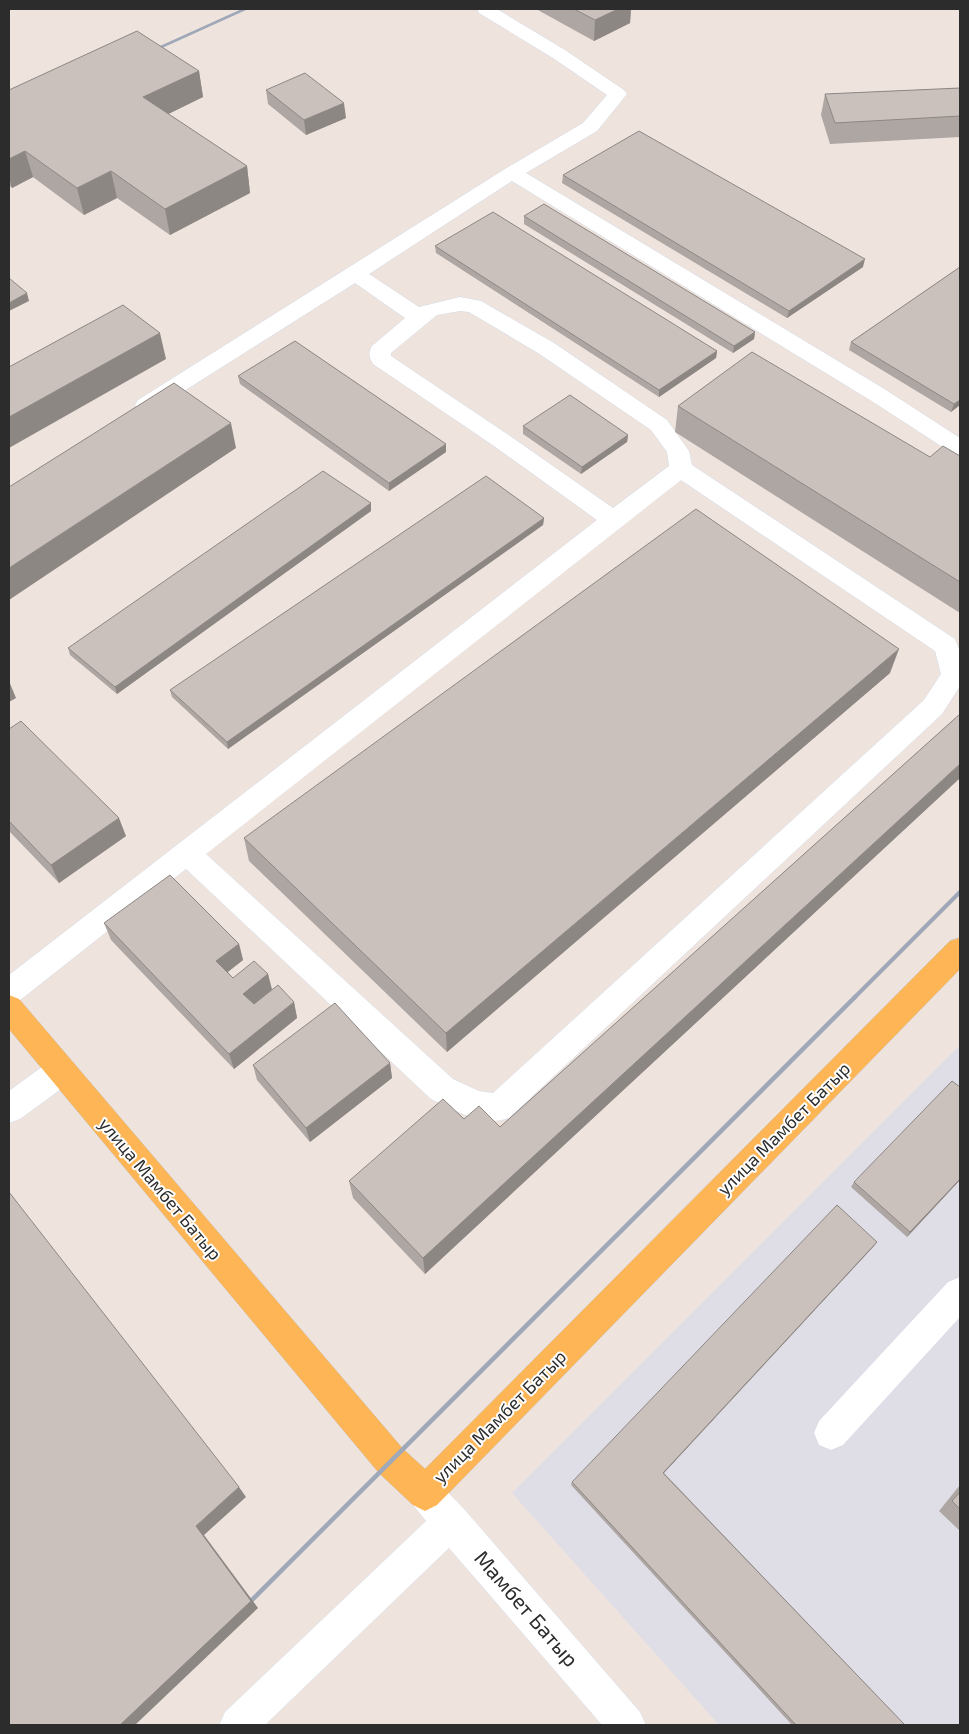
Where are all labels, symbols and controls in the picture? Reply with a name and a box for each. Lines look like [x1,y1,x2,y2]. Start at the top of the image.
street label: улица Мамбет Батыр [712,1057,854,1199]
street label: улица Мамбет Батыр [95,1113,227,1264]
street label: улица Мамбет Батыр [428,1345,570,1487]
street label: Мамбет Батыр [470,1545,584,1671]

